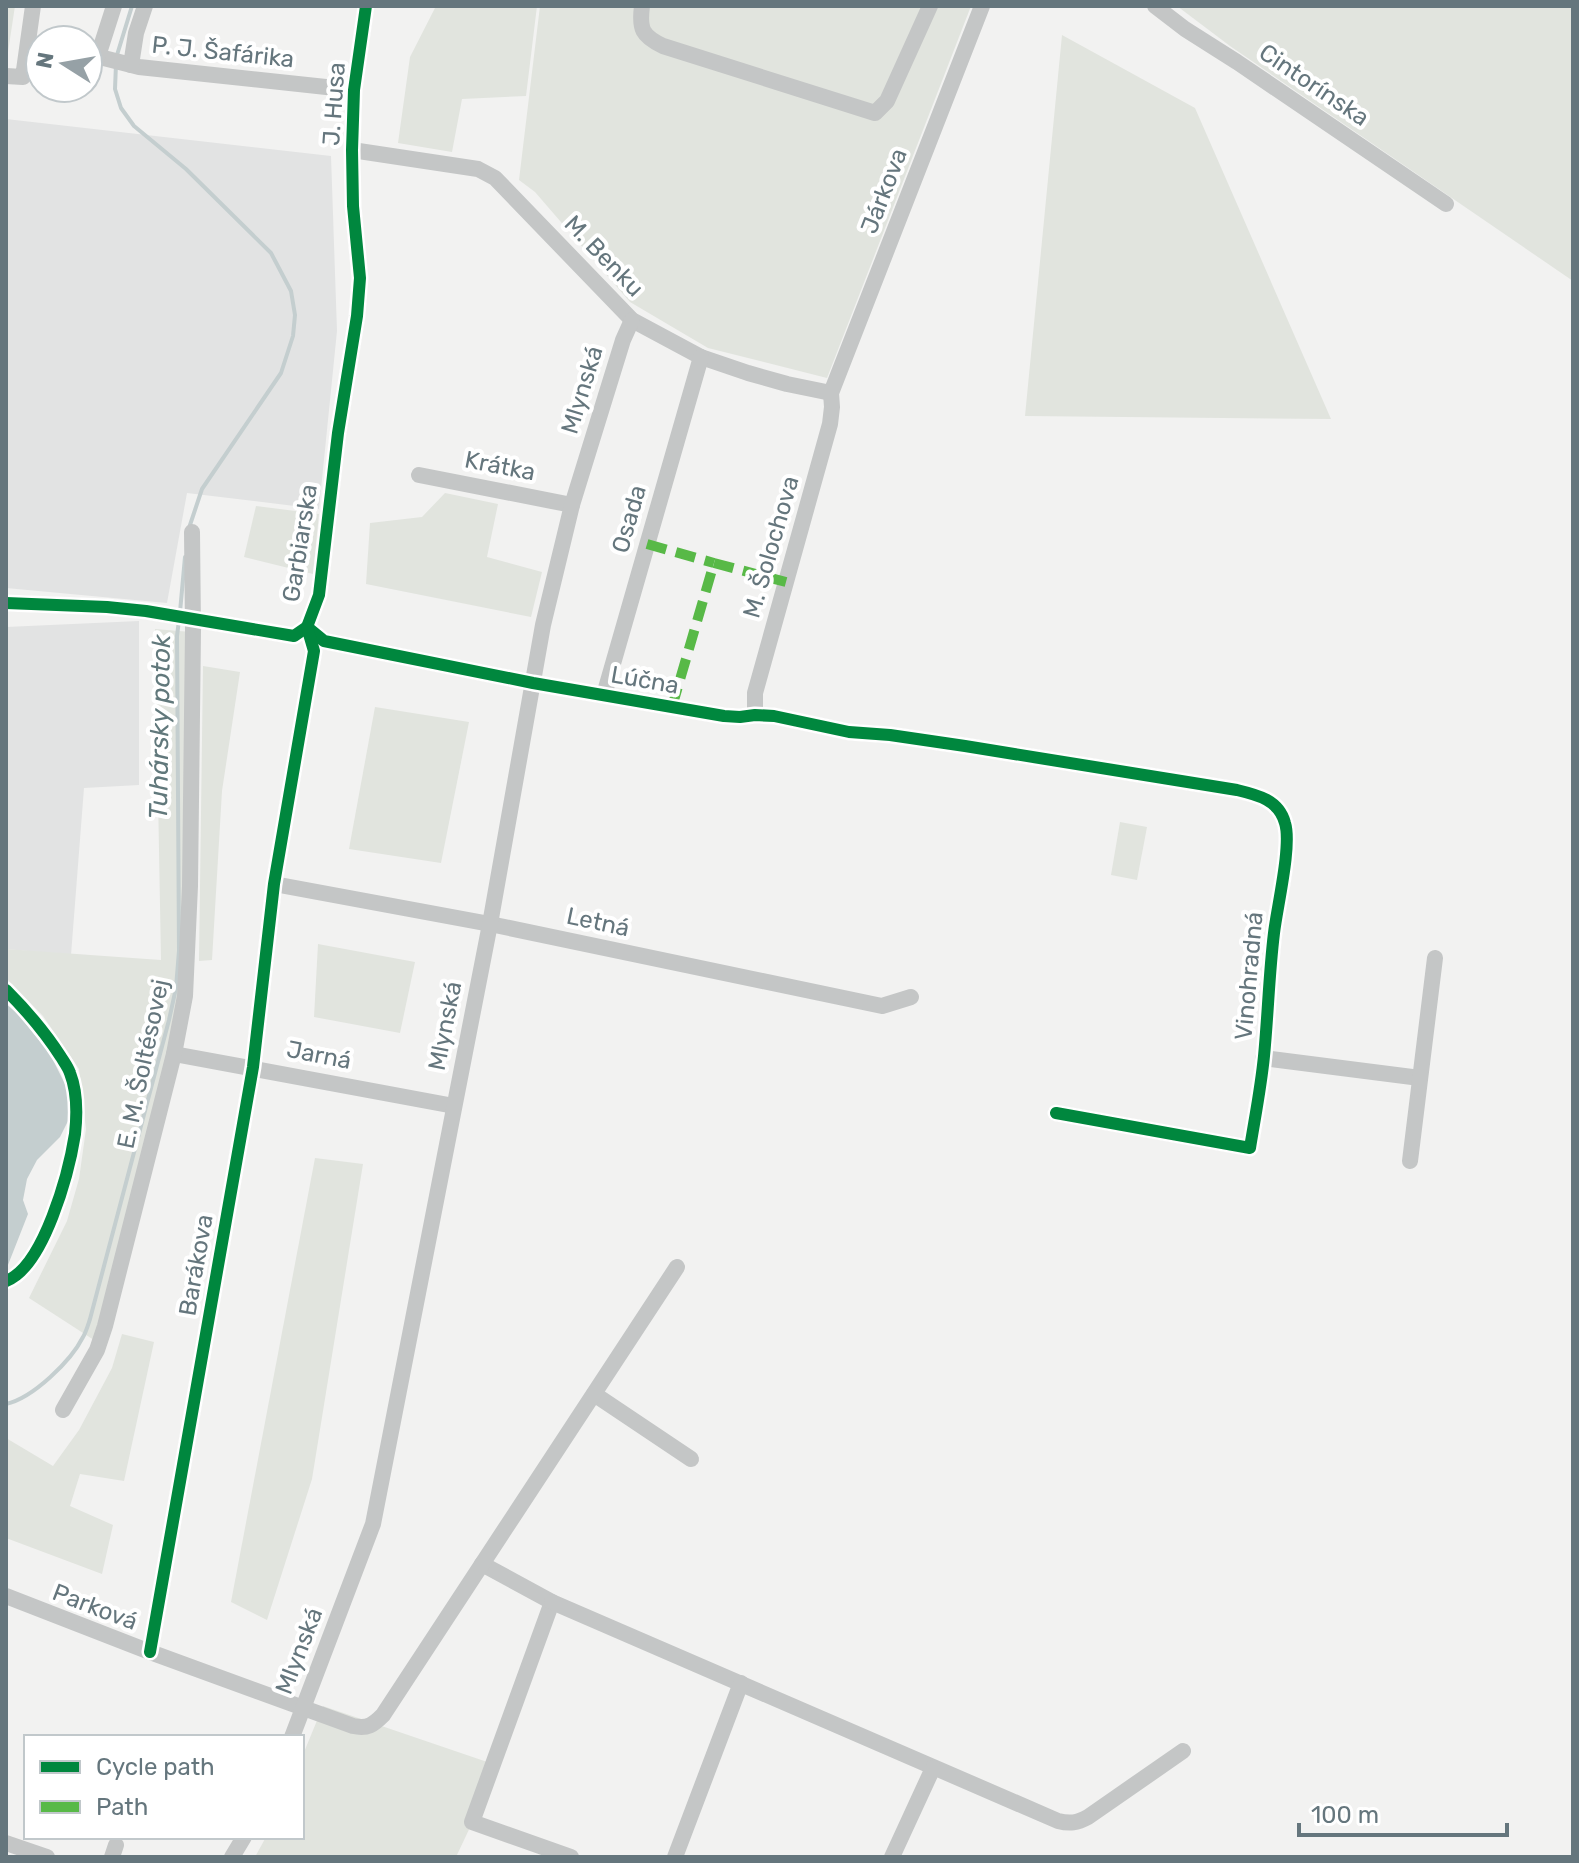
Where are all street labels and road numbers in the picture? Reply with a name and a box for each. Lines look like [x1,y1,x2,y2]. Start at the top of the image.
street label: P. J. Šafárika [150,31,296,73]
street label: Cintorínska [1254,38,1374,132]
street label: J. Husa [317,61,351,147]
street label: Járkova [855,145,913,237]
street label: M. Benku [559,210,649,302]
street label: Mlynská [555,343,609,437]
street label: Krátka [462,445,538,487]
street label: M. Šolochova [737,473,805,621]
street label: Garbiarska [277,482,323,604]
street label: Osada [606,482,652,556]
street label: Lúčna [609,660,681,700]
street label: Letná [564,902,632,942]
street label: Vinohradná [1229,911,1269,1041]
street label: E. M. Šoltésovej [111,977,175,1151]
street label: Mlynská [423,979,467,1073]
street label: Jarná [284,1035,354,1075]
street label: Barákova [173,1212,219,1318]
street label: Parková [49,1578,141,1636]
street label: Mlynská [270,1604,328,1698]

